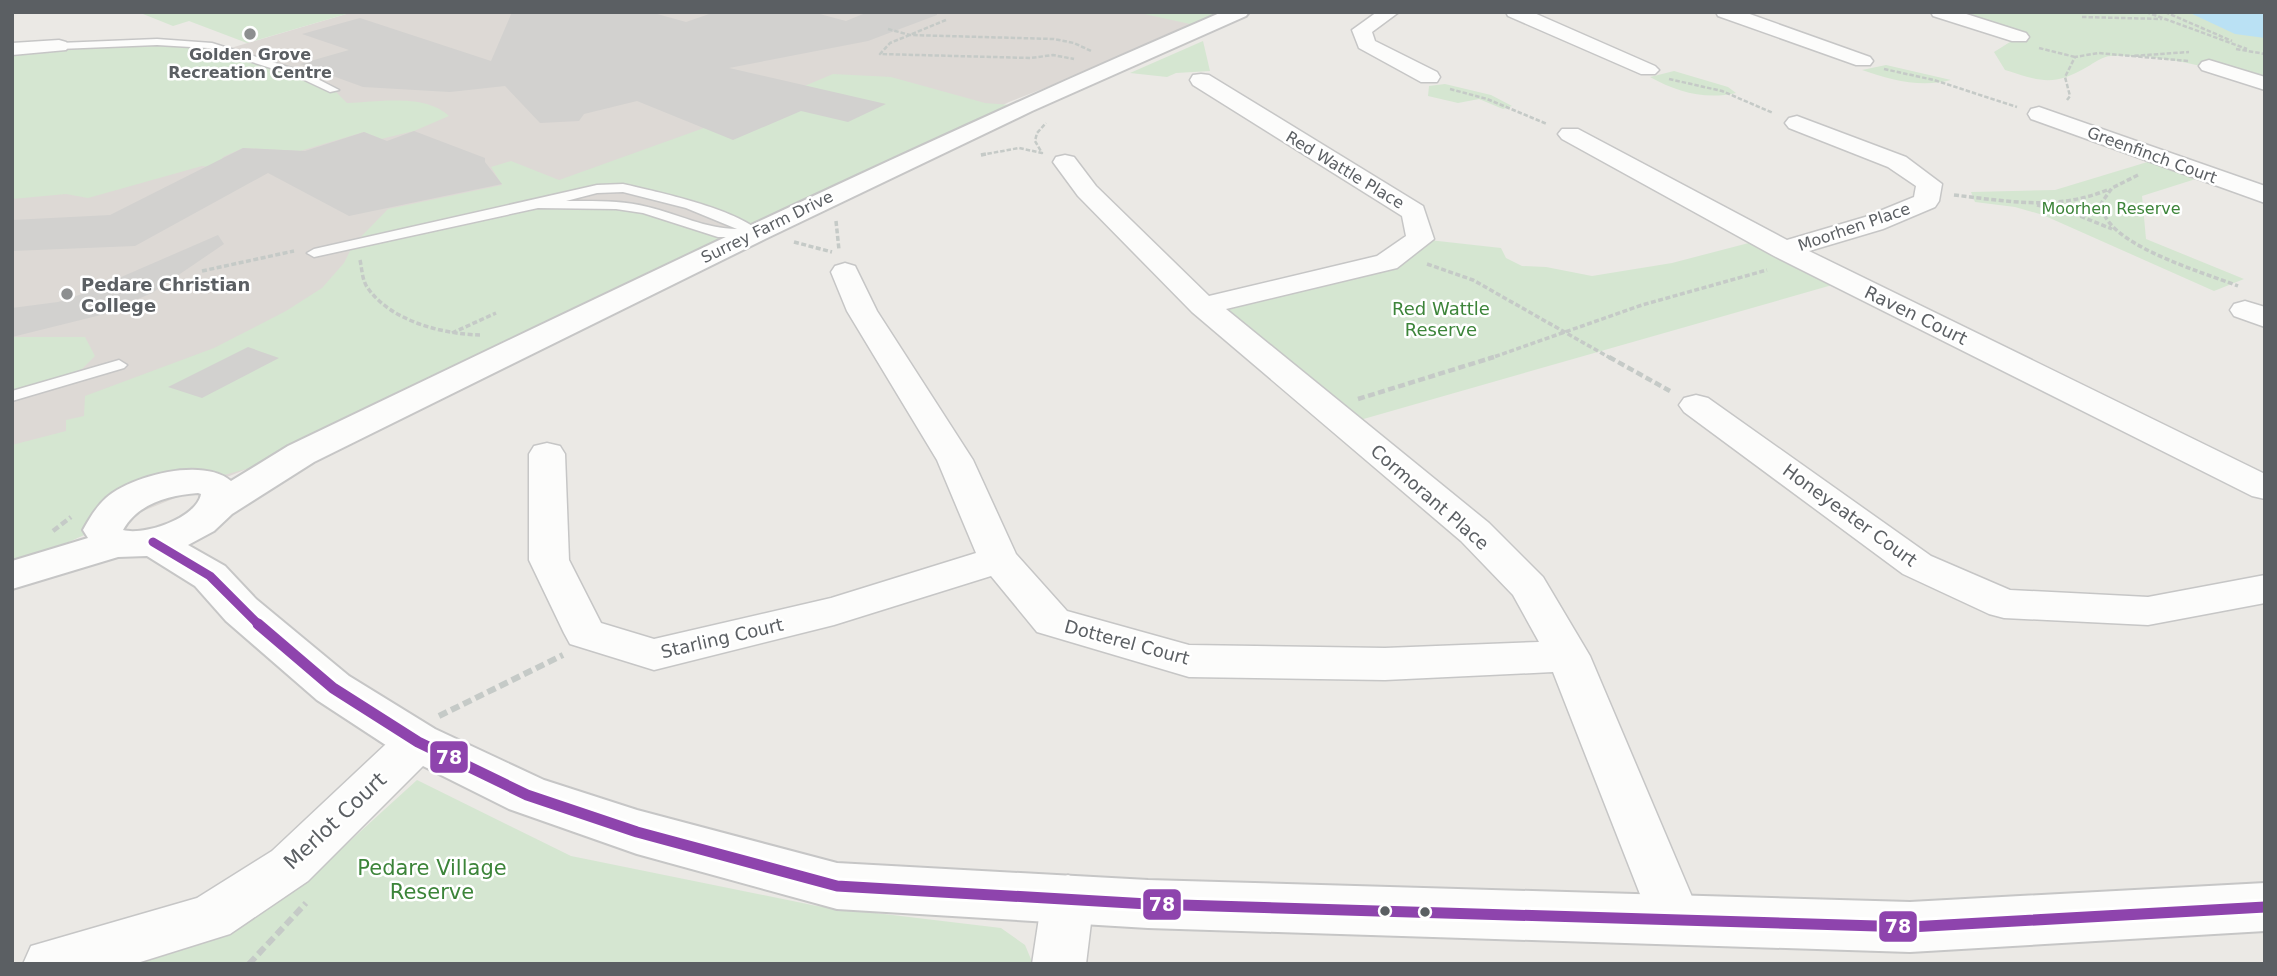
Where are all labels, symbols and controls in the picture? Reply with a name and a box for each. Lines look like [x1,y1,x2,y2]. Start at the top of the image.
marker: Golden Grove Recreation Centre [242,26,258,42]
place label: Golden Grove Recreation Centre [168,45,332,82]
street label: Greenfinch Court [2085,123,2219,187]
street label: Red Wattle Place [1282,127,1408,213]
street label: Surrey Farm Drive [698,187,836,267]
street label: Moorhen Place [1795,199,1913,255]
park label: Moorhen Reserve [2041,199,2181,218]
place label: Pedare Christian College [81,274,250,316]
street label: Raven Court [1861,281,1971,349]
marker: Pedare Christian College [59,286,75,302]
park label: Red Wattle Reserve [1392,298,1490,340]
street label: Cormorant Place [1367,440,1493,554]
street label: Honeyeater Court [1779,459,1921,571]
street label: Starling Court [659,614,785,662]
street label: Dotterel Court [1062,615,1192,669]
line badge: 78 [429,740,469,774]
text: 78 [436,746,462,768]
street label: Merlot Court [279,768,391,874]
park label: Pedare Village Reserve [357,856,507,904]
line badge: 78 [1142,888,1182,921]
text: 78 [1149,893,1175,915]
unlabelled marker [1378,904,1392,918]
unlabelled marker [1418,905,1432,919]
line badge: 78 [1878,910,1918,943]
text: 78 [1885,915,1911,937]

